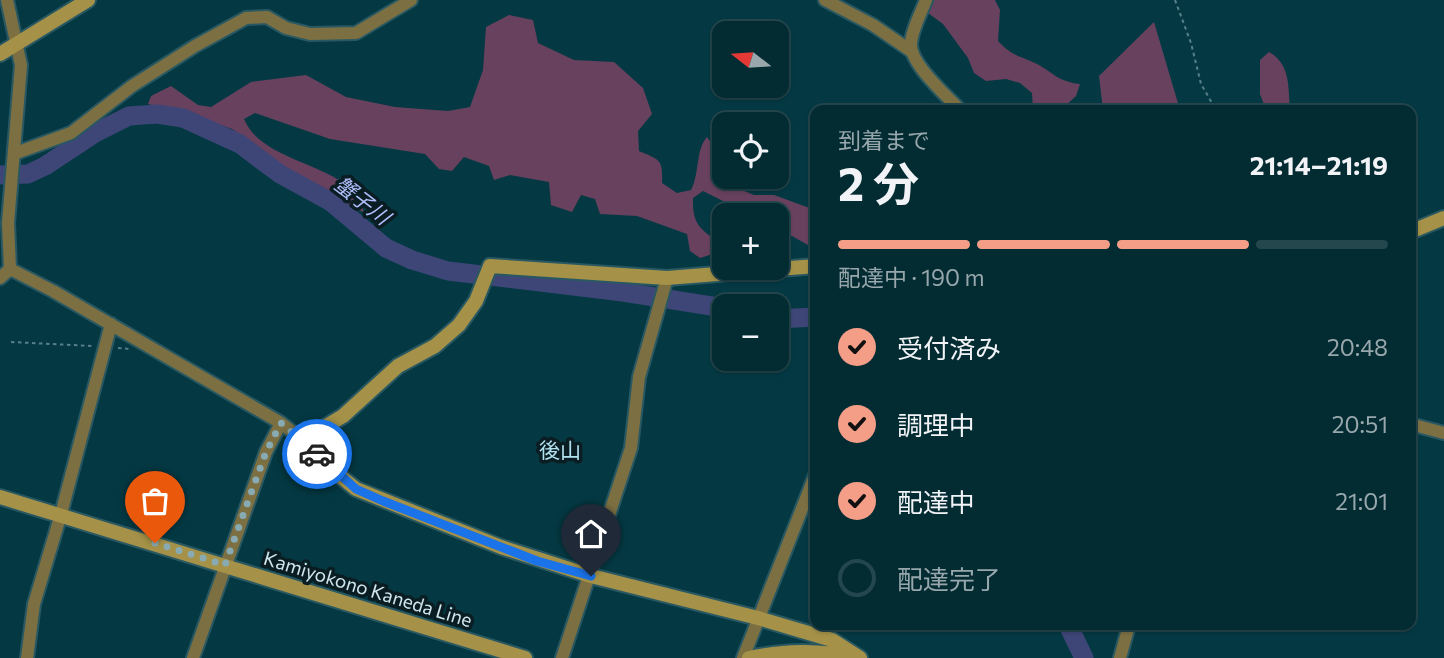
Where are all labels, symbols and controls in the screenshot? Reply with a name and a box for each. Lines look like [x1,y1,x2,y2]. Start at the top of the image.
north arrow [712,21,789,98]
map controls [712,21,789,371]
button: locate [712,112,789,189]
text: 到着まで [838,126,930,154]
text: 21:14–21:19 [1250,149,1388,180]
text: 2 分 [838,154,919,210]
water label: 蟹子川 [330,171,397,230]
button: + [712,203,789,280]
text: 配達中 · 190 m [838,263,985,291]
button: − [712,294,789,371]
icon: check [838,328,876,366]
text: 受付済み [897,332,1001,363]
text: 20:48 [1327,333,1388,361]
icon: check [838,405,876,443]
text: 調理中 [897,409,975,440]
text: 20:51 [1332,410,1388,438]
courier [282,419,352,489]
icon: car [298,435,336,473]
district label: 後山 [539,437,581,462]
pin [125,471,185,543]
icon: bag [136,482,174,520]
icon: check [838,482,876,520]
text: 配達中 [897,486,975,517]
text: 21:01 [1335,487,1388,515]
pin [561,504,621,576]
icon: home [572,515,610,553]
street label: Kamiyokono Kaneda Line [261,546,475,631]
text: 配達完了 [897,563,1001,594]

